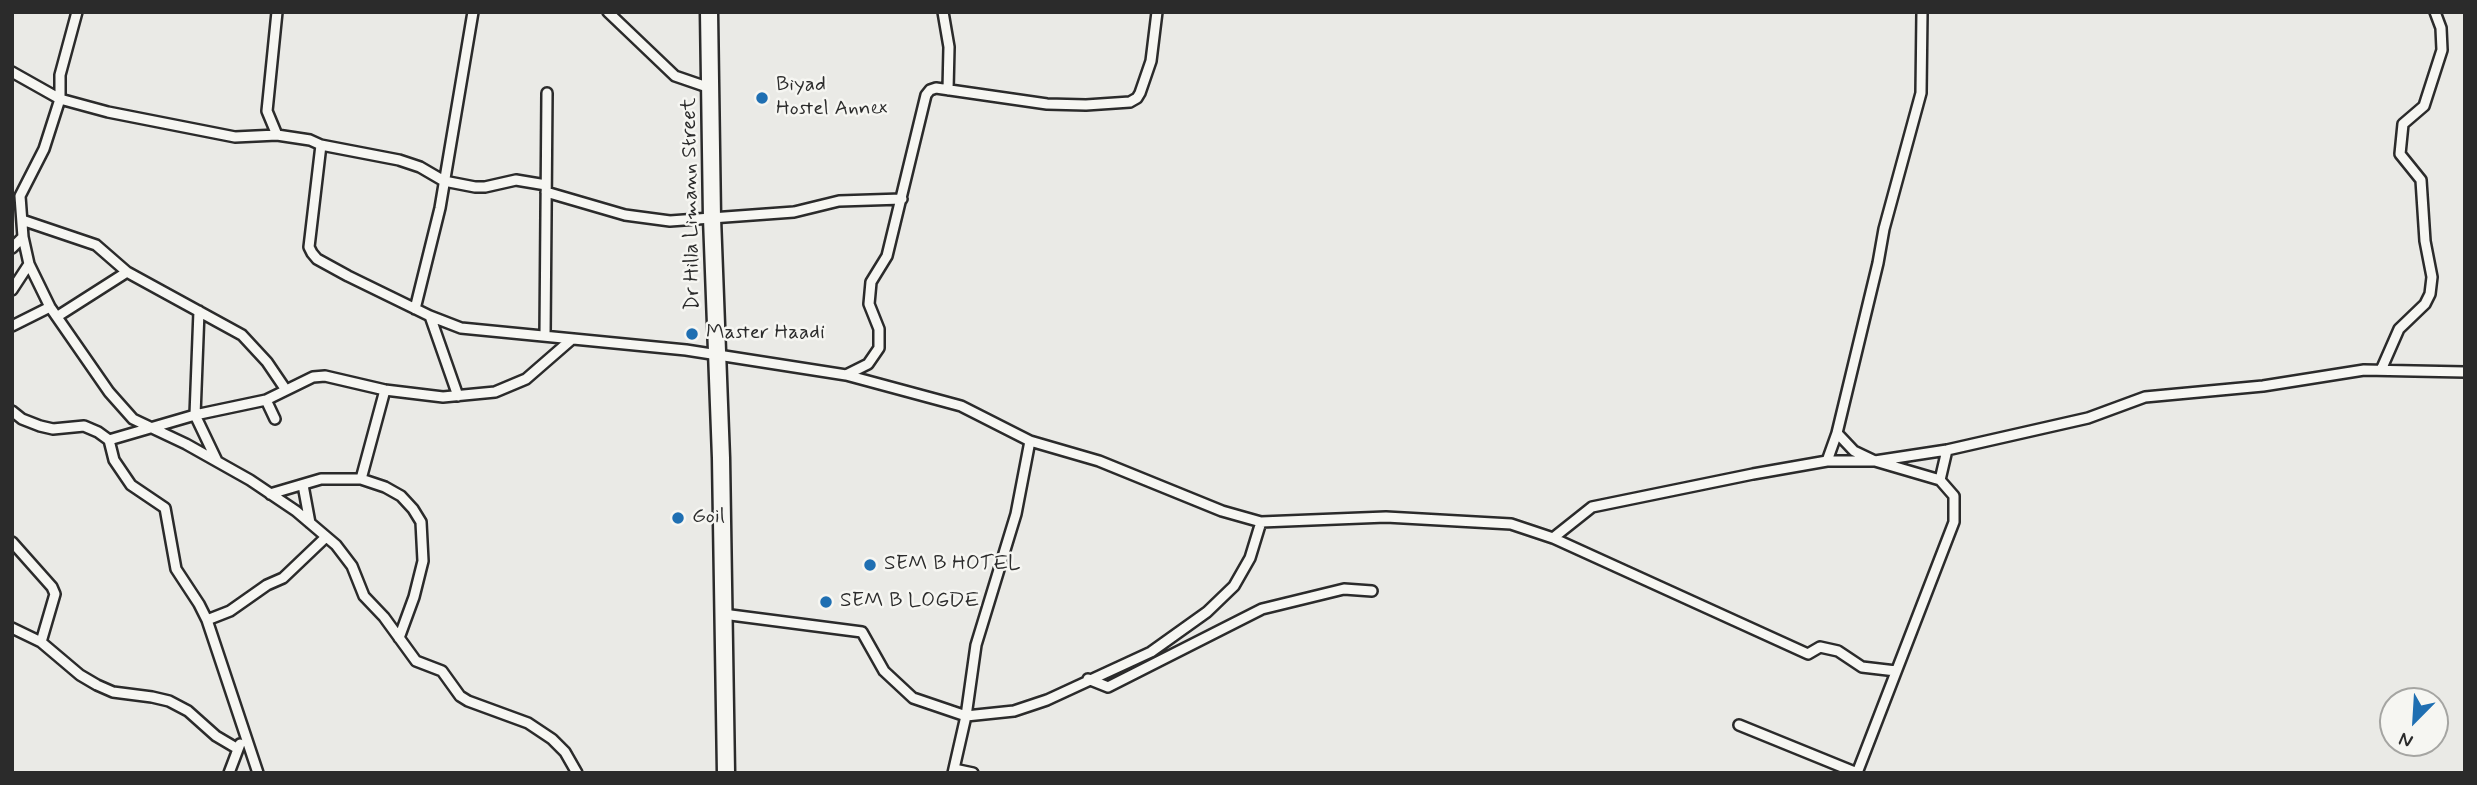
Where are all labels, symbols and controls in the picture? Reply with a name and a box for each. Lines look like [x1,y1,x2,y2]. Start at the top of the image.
place label: Biyad Hostel Annex [776,73,888,123]
marker: Biyad Hostel Annex [754,90,770,106]
street label: Dr Hilla Limann Street [678,97,706,311]
place label: Master Haadi [706,321,825,347]
marker: Master Haadi [684,326,700,342]
place label: Goil [692,505,725,531]
marker: Goil [670,510,686,526]
place label: SEM B HOTEL [884,552,1021,578]
marker: SEM B HOTEL [862,557,878,573]
place label: SEM B LOGDE [840,589,979,615]
marker: SEM B LOGDE [818,594,834,610]
north arrow [2379,687,2449,757]
text: N [2395,726,2417,754]

